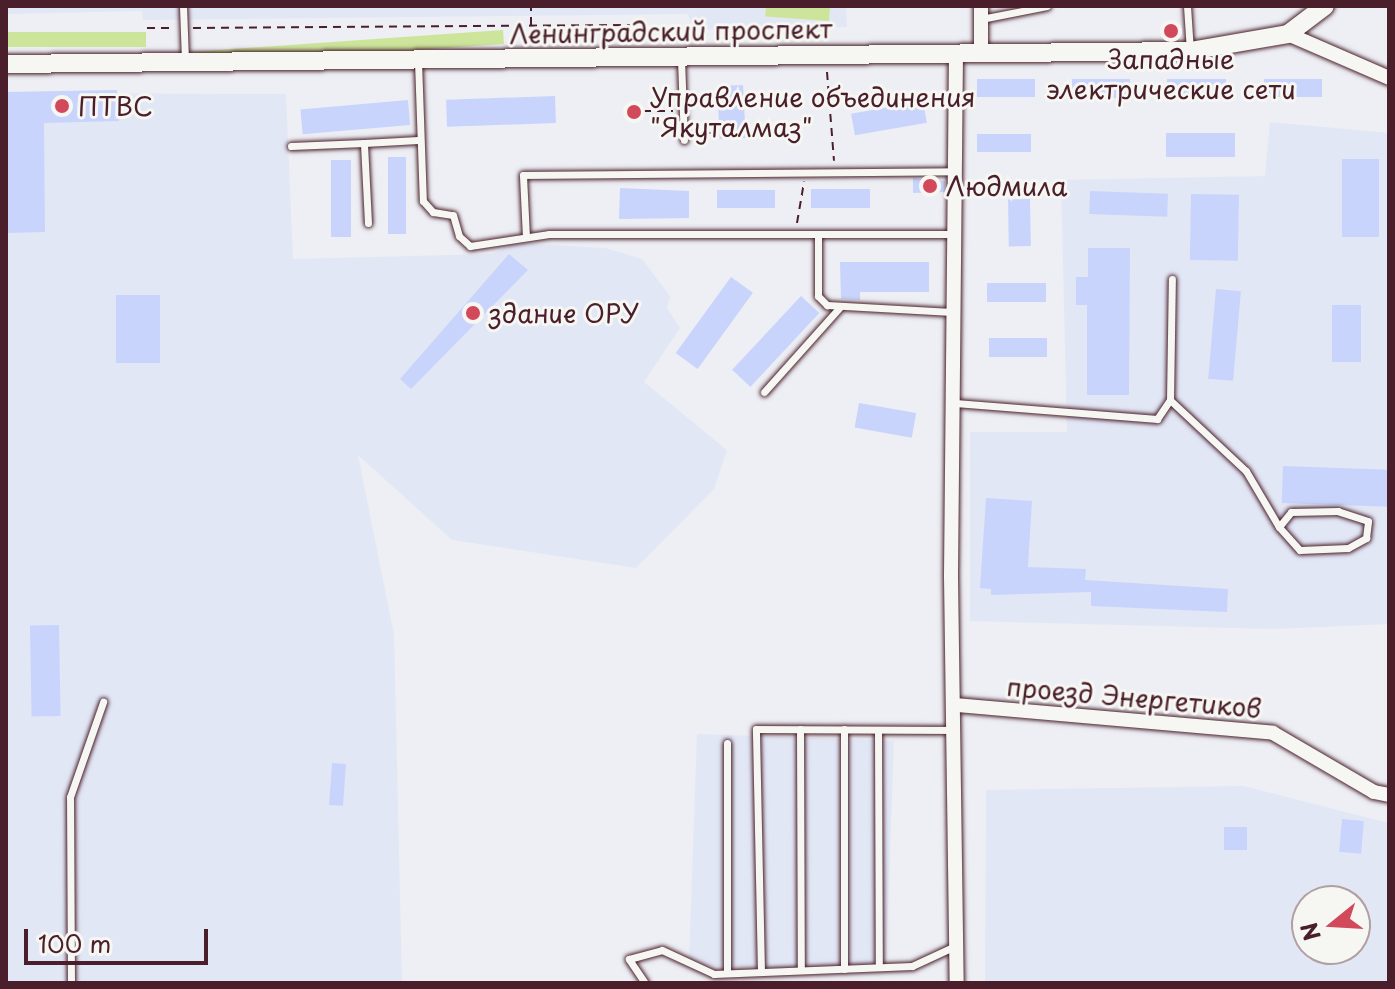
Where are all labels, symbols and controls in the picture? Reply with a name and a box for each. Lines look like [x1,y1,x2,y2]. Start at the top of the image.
street label: Ленинградский проспект [509,13,833,49]
marker: Западные электрические сети [1162,22,1180,40]
place label: Западные электрические сети [1046,43,1296,104]
place label: Управление объединения "Якуталмаз" [650,81,976,142]
place label: ПТВС [78,90,153,122]
marker: ПТВС [53,97,71,115]
marker: Управление объединения "Якуталмаз" [625,103,643,121]
place label: Людмила [946,170,1067,202]
marker: Людмила [921,177,939,195]
place label: здание ОРУ [489,297,641,329]
marker: здание ОРУ [464,304,482,322]
street label: проезд Энергетиков [1005,670,1263,724]
north arrow [1291,885,1371,965]
scale bar [28,913,212,963]
text: N [1291,919,1328,945]
text: 100 m [38,925,111,961]

